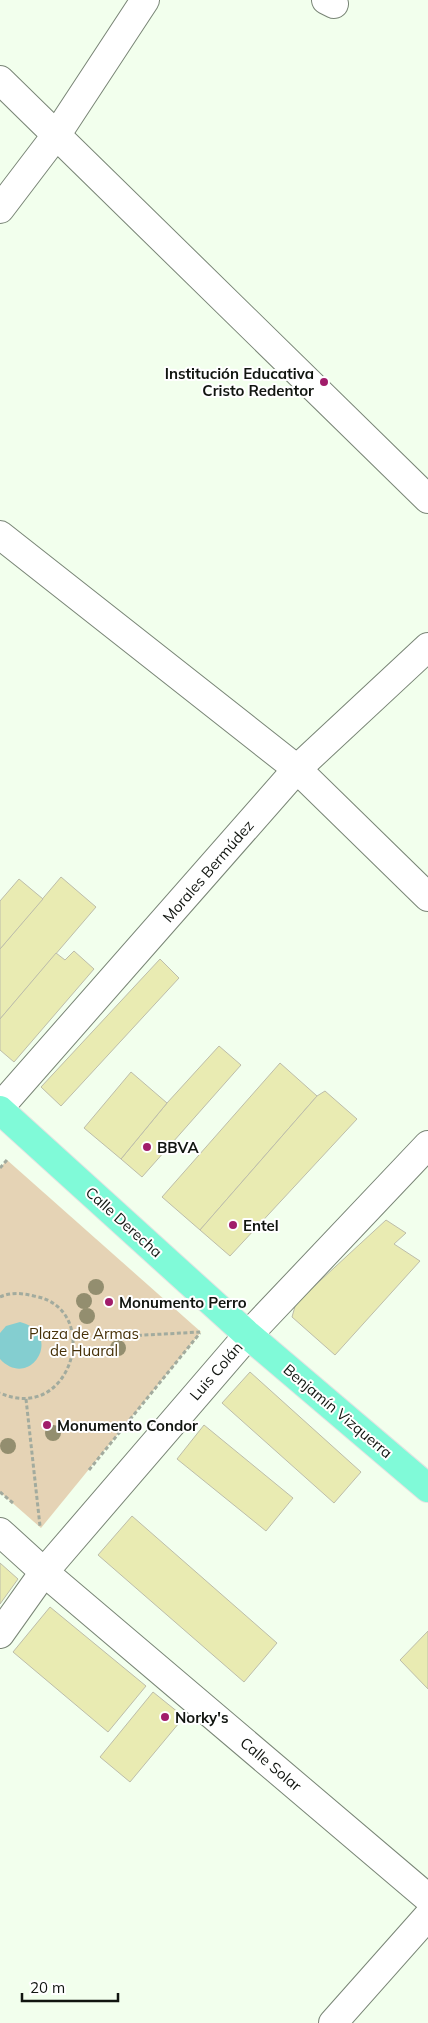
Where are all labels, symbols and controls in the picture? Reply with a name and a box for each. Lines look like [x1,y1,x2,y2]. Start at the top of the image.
place label: Institución Educativa Cristo Redentor [165,364,314,400]
marker: Institución Educativa Cristo Redentor [318,376,330,388]
street label: Morales Bermúdez [158,816,258,926]
place label: BBVA [157,1138,199,1157]
marker: BBVA [141,1141,153,1153]
street label: Calle Derecha [82,1183,166,1261]
place label: Entel [243,1216,279,1235]
marker: Entel [227,1219,239,1231]
place label: Monumento Perro [119,1293,247,1312]
marker: Monumento Perro [103,1296,115,1308]
park label: Plaza de Armas de Huaral [29,1324,139,1360]
street label: Luis Colán [185,1338,247,1404]
street label: Benjamín Vizquerra [280,1360,396,1462]
place label: Monumento Condor [57,1416,198,1435]
marker: Monumento Condor [41,1419,53,1431]
place label: Norky's [175,1708,228,1727]
marker: Norky's [159,1711,171,1723]
street label: Calle Solar [236,1733,306,1795]
scale bar [22,1970,119,2002]
text: 20 m [30,1978,65,1997]

